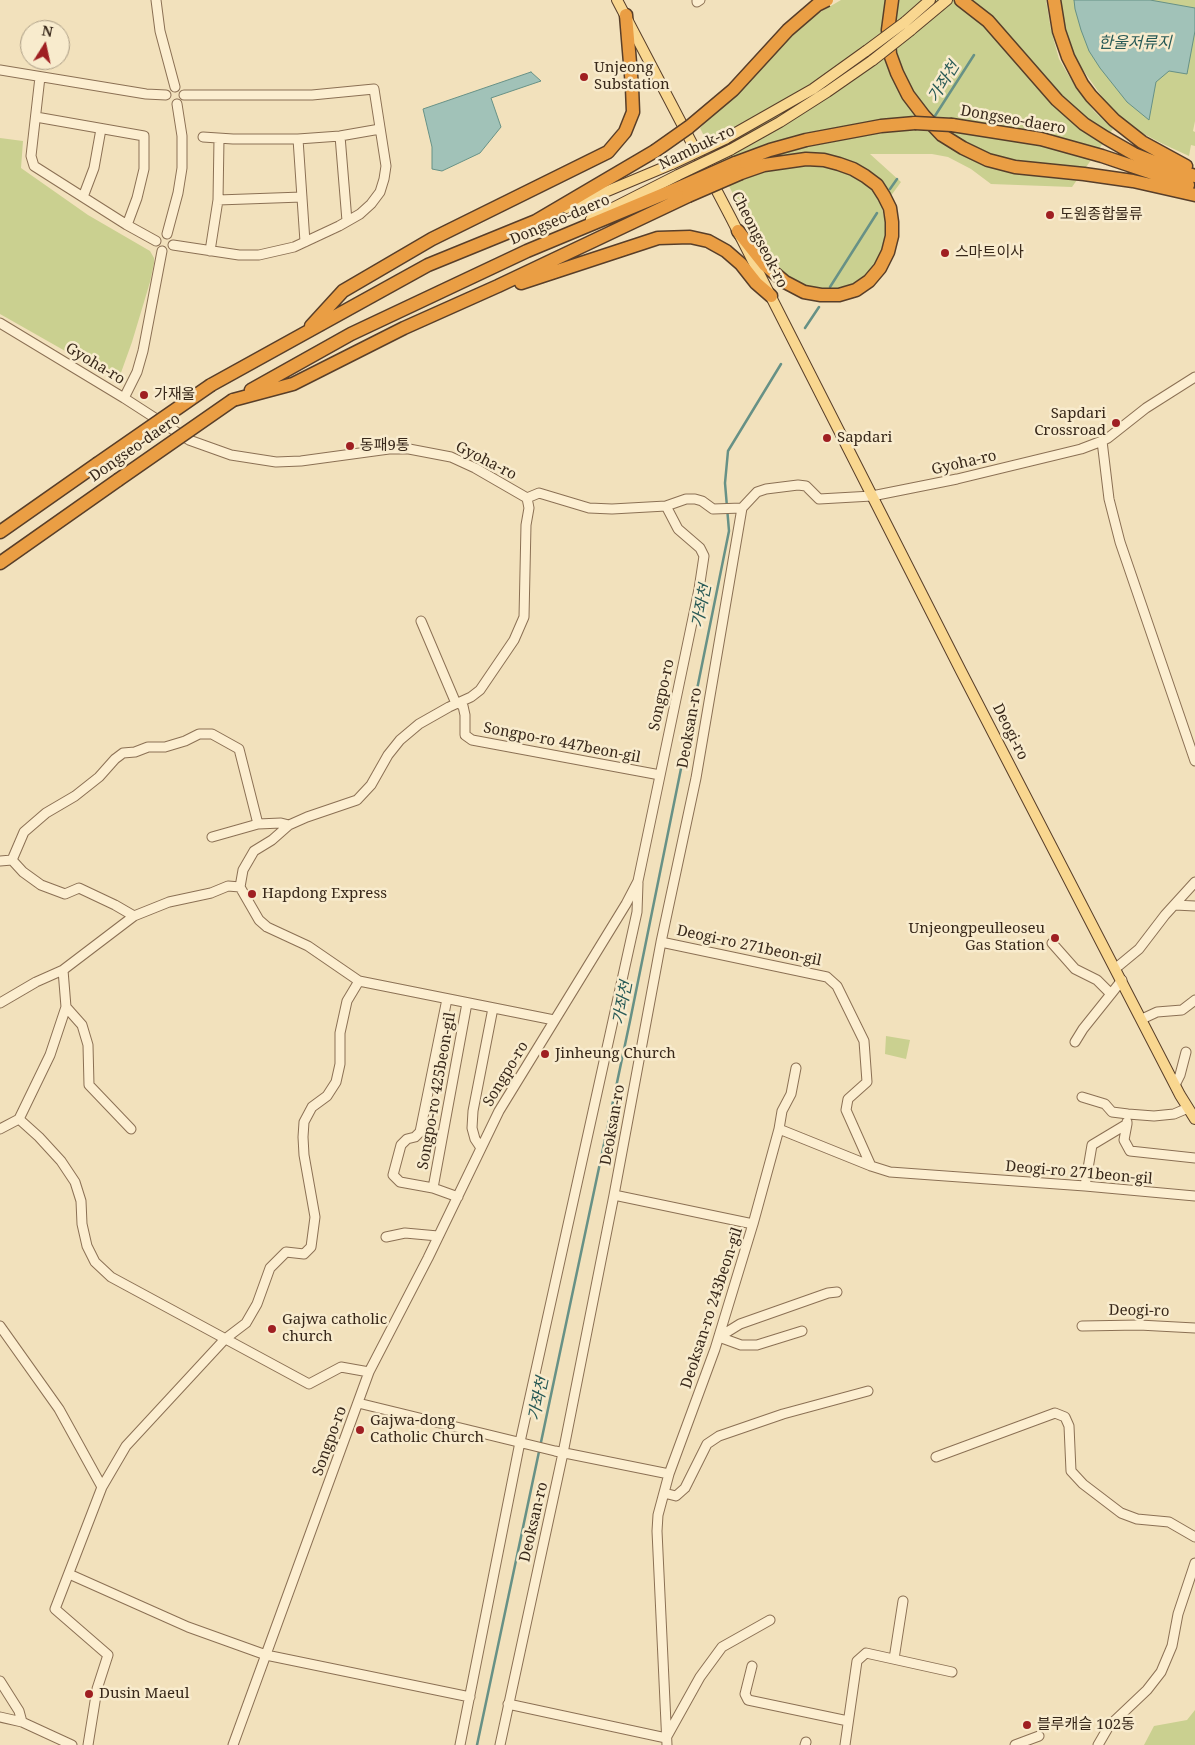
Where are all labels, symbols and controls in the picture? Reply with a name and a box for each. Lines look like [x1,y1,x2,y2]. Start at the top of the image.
north arrow [20,20,70,70]
text: N [40,20,55,41]
water label: 한울저류지 [1098,33,1172,53]
water label: 가좌천 [924,58,964,106]
place label: Unjeong Substation [594,59,670,94]
marker: Unjeong Substation [578,71,590,83]
street label: Dongseo-daero [959,102,1067,138]
street label: Nambuk-ro [656,122,738,174]
street label: Cheongseok-ro [727,189,791,291]
street label: Dongseo-daero [507,191,613,249]
place label: 도원종합물류 [1060,206,1143,224]
marker: 도원종합물류 [1044,209,1056,221]
place label: 스마트이사 [955,244,1024,262]
marker: 스마트이사 [939,247,951,259]
street label: Gyoha-ro [62,339,128,389]
place label: 가재울 [154,386,195,404]
marker: 가재울 [138,389,150,401]
place label: Sapdari Crossroad [1034,405,1106,440]
street label: Dongseo-daero [86,410,184,486]
marker: Sapdari Crossroad [1110,417,1122,429]
place label: Sapdari [837,429,892,447]
marker: Sapdari [821,432,833,444]
place label: 동패9통 [360,437,410,455]
street label: Gyoha-ro [452,438,520,484]
marker: 동패9통 [344,440,356,452]
street label: Gyoha-ro [930,447,998,479]
water label: 가좌천 [688,582,716,630]
street label: Songpo-ro [646,658,678,732]
street label: Deoksan-ro [674,686,706,770]
street label: Deogi-ro [988,701,1032,763]
street label: Songpo-ro 447beon-gil [482,719,642,767]
place label: Hapdong Express [262,885,387,903]
marker: Hapdong Express [246,888,258,900]
place label: Unjeongpeulleoseu Gas Station [909,920,1045,955]
street label: Deogi-ro 271beon-gil [675,922,823,970]
marker: Unjeongpeulleoseu Gas Station [1049,932,1061,944]
water label: 가좌천 [609,979,637,1027]
street label: Songpo-ro 425beon-gil [414,1011,460,1171]
street label: Songpo-ro [480,1038,532,1110]
place label: Jinheung Church [555,1045,676,1063]
marker: Jinheung Church [539,1048,551,1060]
street label: Deoksan-ro [597,1083,629,1167]
street label: Deogi-ro 271beon-gil [1005,1158,1153,1188]
street label: Deoksan-ro 243beon-gil [677,1225,747,1391]
street label: Deogi-ro [1108,1301,1170,1321]
place label: Gajwa catholic church [282,1311,387,1346]
marker: Gajwa catholic church [266,1323,278,1335]
water label: 가좌천 [525,1375,553,1423]
street label: Songpo-ro [309,1404,351,1478]
place label: Gajwa-dong Catholic Church [370,1412,484,1447]
marker: Gajwa-dong Catholic Church [354,1424,366,1436]
street label: Deoksan-ro [516,1480,552,1564]
place label: Dusin Maeul [99,1685,189,1703]
marker: Dusin Maeul [83,1688,95,1700]
place label: 블루캐슬 102동 [1037,1716,1135,1734]
marker: 블루캐슬 102동 [1021,1719,1033,1731]

